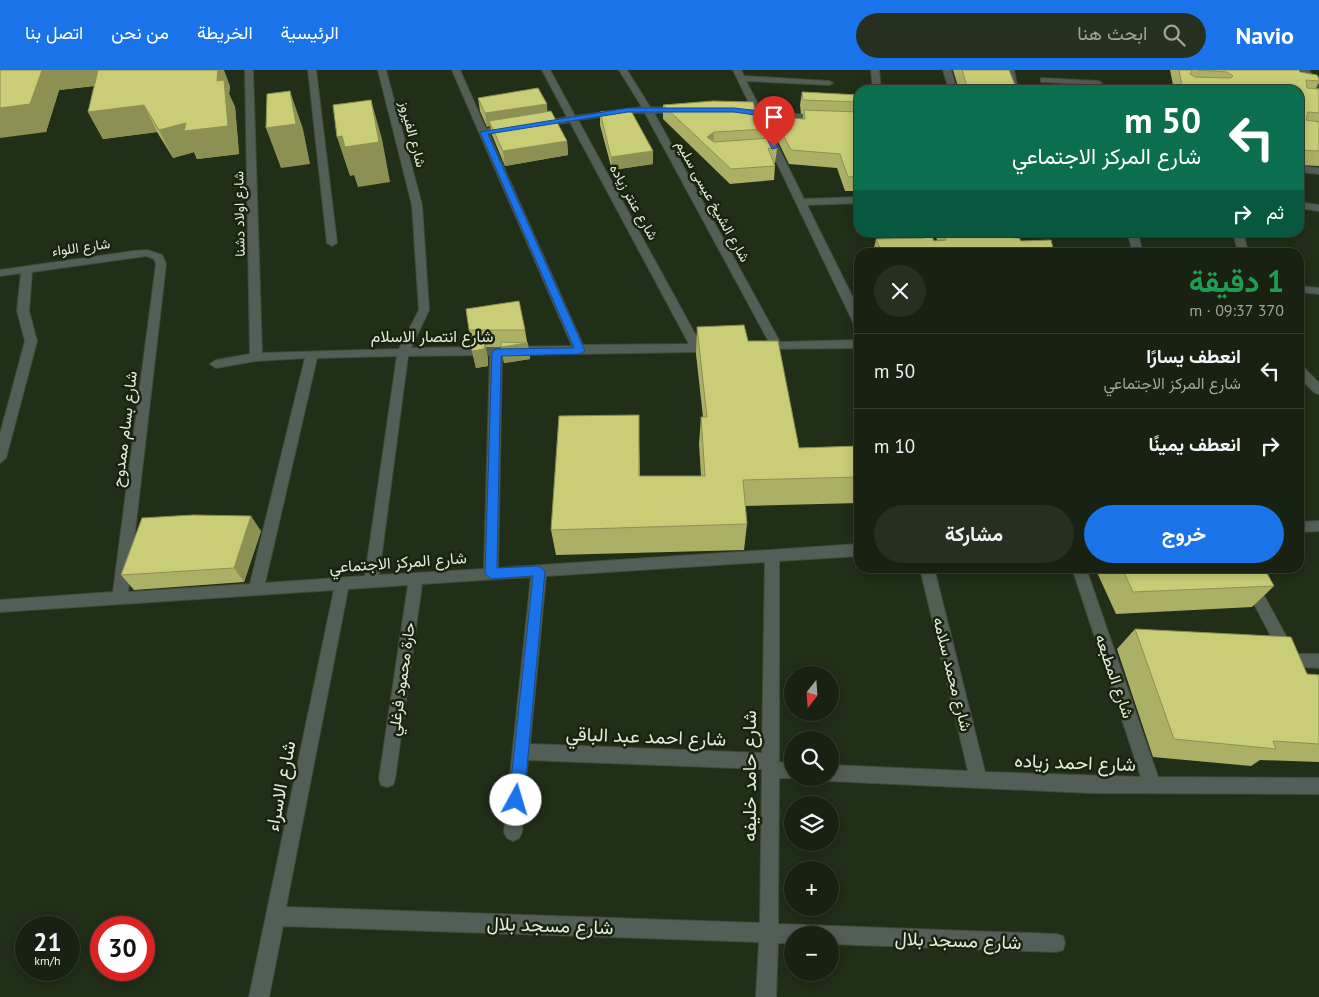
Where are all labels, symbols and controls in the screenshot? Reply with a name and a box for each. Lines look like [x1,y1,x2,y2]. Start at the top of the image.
search box [856,13,1206,58]
text: Navio [1236,20,1294,51]
text: اتصل بنا [25,21,83,44]
text: من نحن [111,21,169,44]
text: الخريطة [197,21,253,44]
text: الرئيسية [281,21,339,44]
text: ابحث هنا [1077,21,1148,45]
icon: search [1160,21,1188,49]
pin [753,96,795,147]
text: 50 m [1124,97,1201,143]
street label: شارع الفيروز [393,98,430,170]
icon: arrive [760,103,788,131]
icon: left [1219,105,1284,170]
street label: شارع الشيخ عيسى سليم [670,137,754,266]
text: شارع المركز الاجتماعي [1012,142,1201,170]
street label: شارع عنتر زياده [604,161,662,244]
street label: شارع اولاد دشنا [229,171,251,257]
icon: right [1228,200,1256,228]
text: ثم [1266,200,1284,224]
street label: شارع اللواء [51,234,112,262]
text: 1 دقيقة [1189,261,1284,300]
button: close [874,265,926,317]
text: 370 m · 09:37 [1189,300,1284,320]
street label: شارع انتصار الاسلام [371,326,493,348]
text: انعطف يسارًا [1146,344,1241,368]
icon: left [1256,357,1284,385]
text: 50 m [874,359,915,383]
street label: شارع بسام ممدوح [107,370,143,488]
text: شارع المركز الاجتماعي [1103,373,1241,393]
text: انعطف يمينًا [1149,432,1241,456]
icon: right [1256,432,1284,460]
text: 10 m [874,434,915,458]
button: مشاركة [874,505,1074,563]
button: خروج [1084,505,1284,563]
street label: شارع المركز الاجتماعي [329,547,468,581]
street label: شارع محمد سلامه [927,615,977,734]
street label: حارة محمود فرغلي [383,621,423,738]
street label: شارع المطبعه [1089,631,1139,721]
north arrow [784,666,839,721]
map controls [784,666,839,981]
street label: شارع حامد خليفه [737,710,762,842]
street label: شارع احمد عبد الباقي [565,721,727,755]
button: search [784,731,839,786]
street label: شارع الاسراء [259,739,302,833]
street label: شارع احمد زياده [1014,748,1136,777]
position arrow [489,773,541,825]
button: layers [784,796,839,851]
button: + [784,861,839,916]
street label: شارع مسجد بلال [486,911,614,940]
speed limit sign: 30 [90,916,155,981]
text: 21 [33,926,62,958]
button: − [784,926,839,981]
street label: شارع مسجد بلال [894,926,1022,955]
text: km/h [34,953,61,968]

